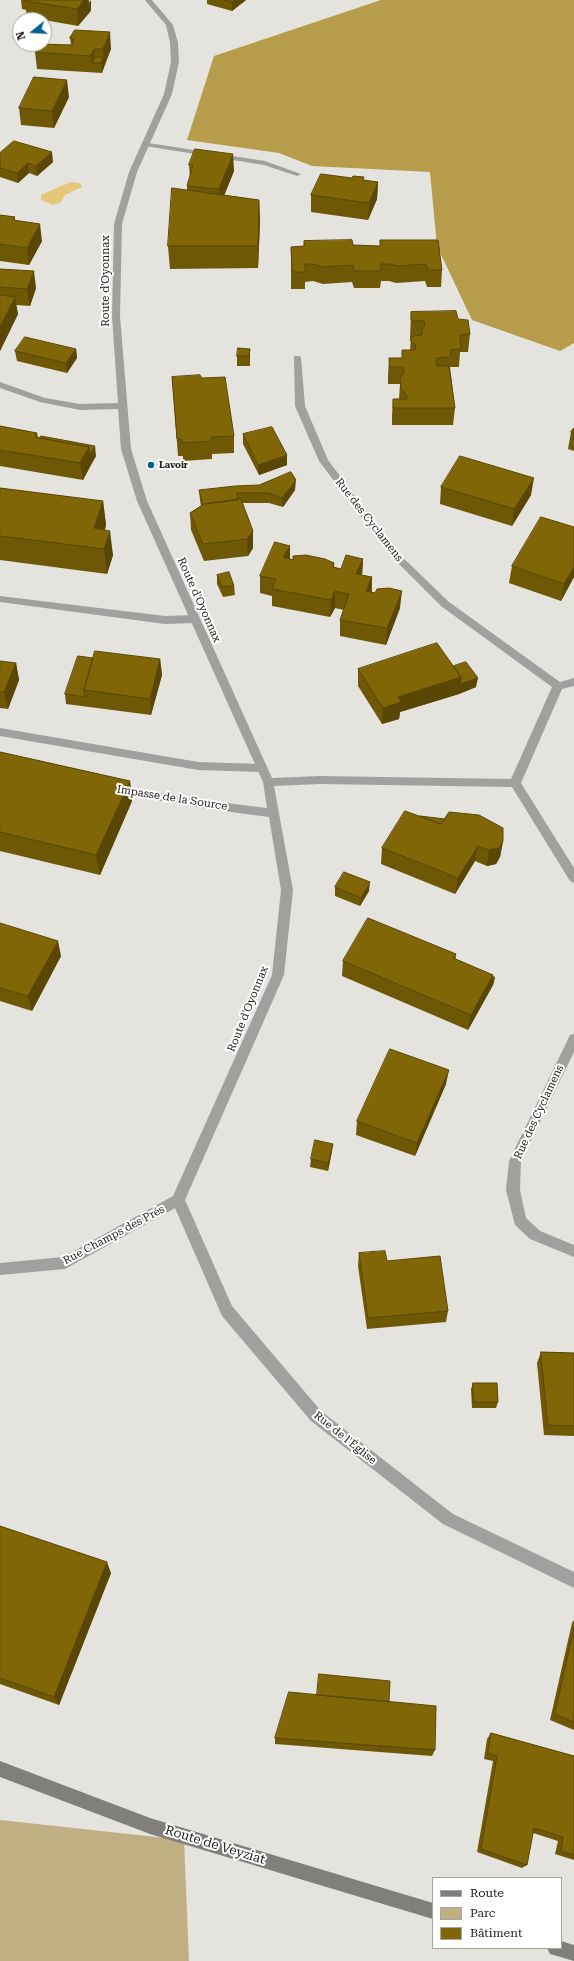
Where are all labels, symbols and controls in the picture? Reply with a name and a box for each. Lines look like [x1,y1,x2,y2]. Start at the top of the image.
north arrow [12,12,52,52]
text: N [14,30,29,42]
street label: Route d'Oyonnax [99,235,113,327]
marker: Lavoir [146,460,156,470]
place label: Lavoir [159,460,188,470]
street label: Rue des Cyclamens [332,476,406,564]
street label: Route d'Oyonnax [174,556,224,644]
street label: Impasse de la Source [116,783,228,813]
street label: Route d'Oyonnax [225,964,271,1054]
street label: Rue des Cyclamens [511,1063,567,1161]
street label: Rue Champs des Prés [61,1203,167,1267]
street label: Rue de l'Église [311,1409,379,1467]
street label: Route de Veyziat [163,1822,267,1868]
legend [432,1877,562,1949]
text: Route [470,1886,504,1900]
text: Parc [470,1906,495,1920]
text: Bâtiment [470,1926,522,1940]

